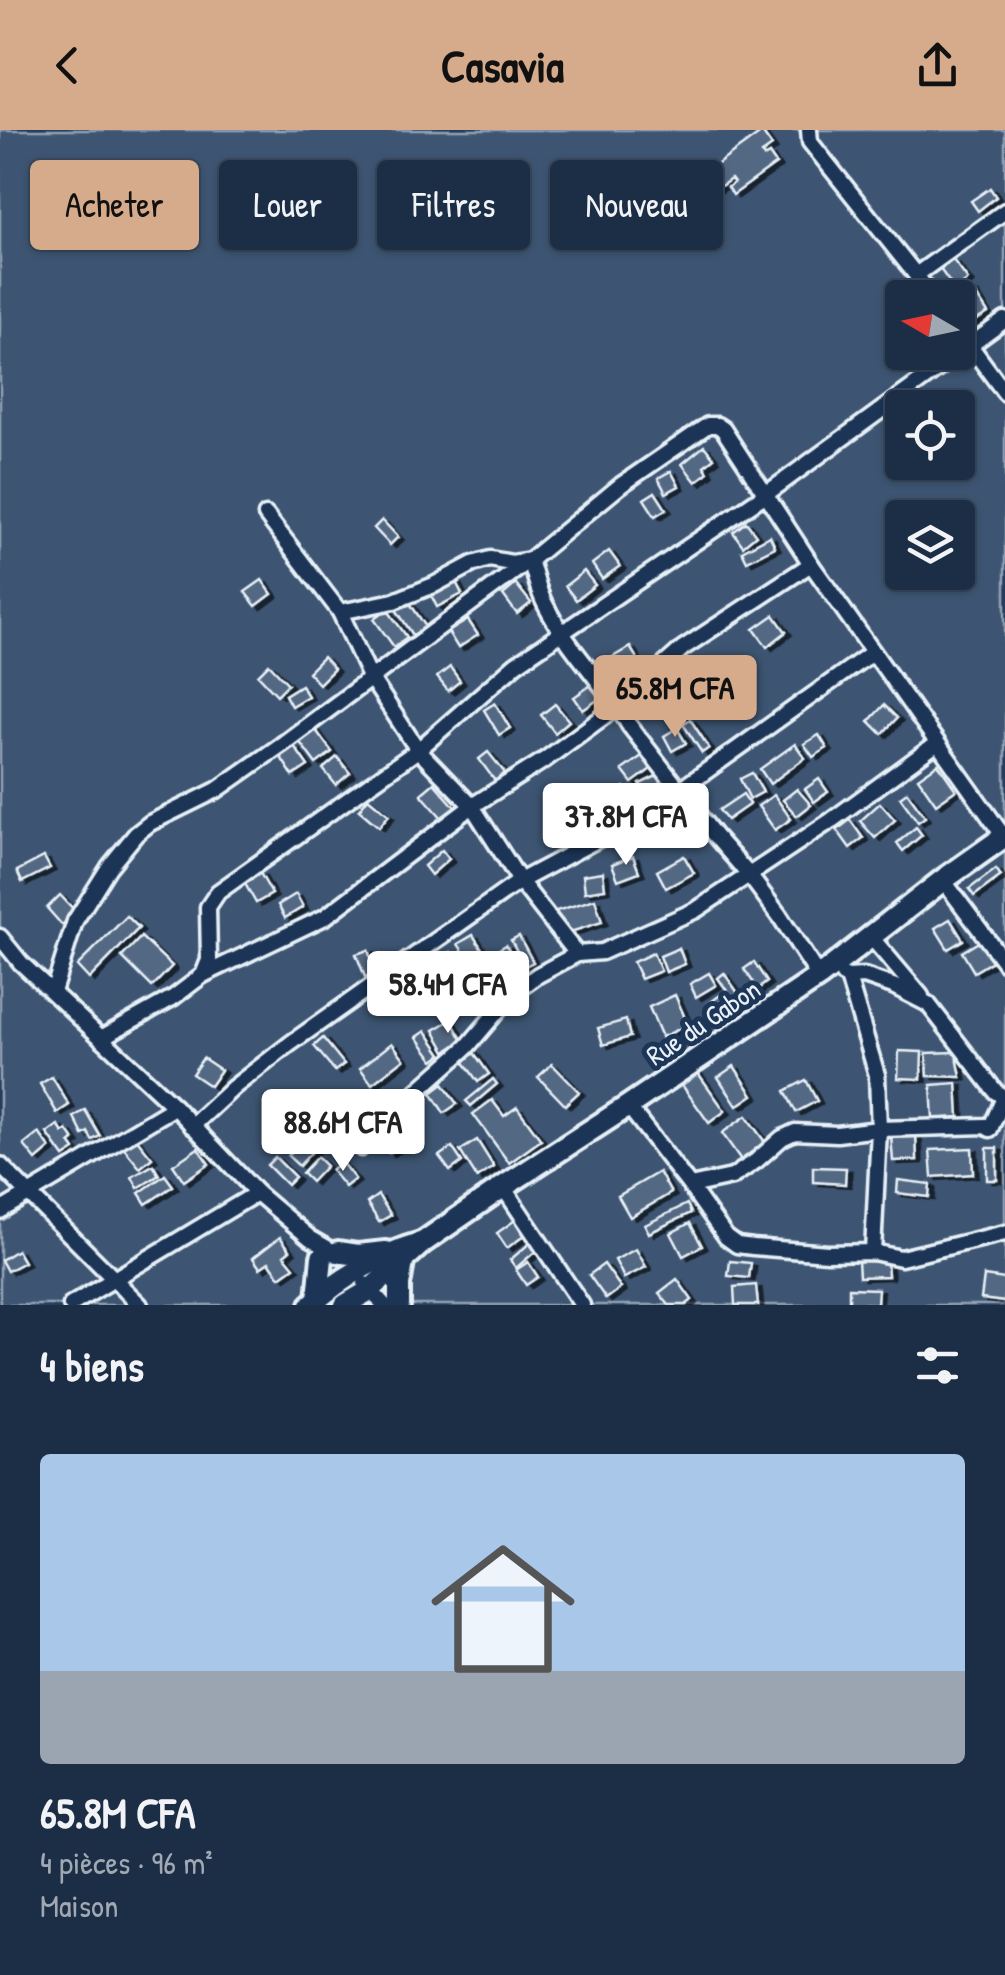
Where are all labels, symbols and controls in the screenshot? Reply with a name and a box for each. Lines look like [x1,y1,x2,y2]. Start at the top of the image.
text: Casavia [441,35,564,96]
icon: back [40,38,95,93]
icon: share [910,38,965,93]
chip: Acheter [30,160,199,250]
chip: Louer [219,160,357,250]
chip: Filtres [377,160,530,250]
chip: Nouveau [550,160,723,250]
north arrow [885,280,975,370]
map controls [885,280,975,590]
button: locate [885,390,975,480]
button: layers [885,500,975,590]
pin: 65.8M CFA [561,655,789,740]
text: 65.8M CFA [616,666,734,709]
pin: 37.8M CFA [512,783,740,868]
text: 37.8M CFA [565,794,687,837]
pin: 58.4M CFA [334,951,562,1036]
text: 58.4M CFA [389,962,507,1005]
street label: Rue du Gabon [639,970,767,1074]
pin: 88.6M CFA [229,1089,457,1174]
text: 88.6M CFA [284,1100,402,1143]
text: 4 biens [40,1337,144,1394]
icon: filters [910,1338,965,1393]
icon: home [413,1519,593,1699]
text: 65.8M CFA [40,1784,196,1841]
text: 4 pièces · 96 m² [40,1841,213,1884]
text: Maison [40,1884,118,1927]

